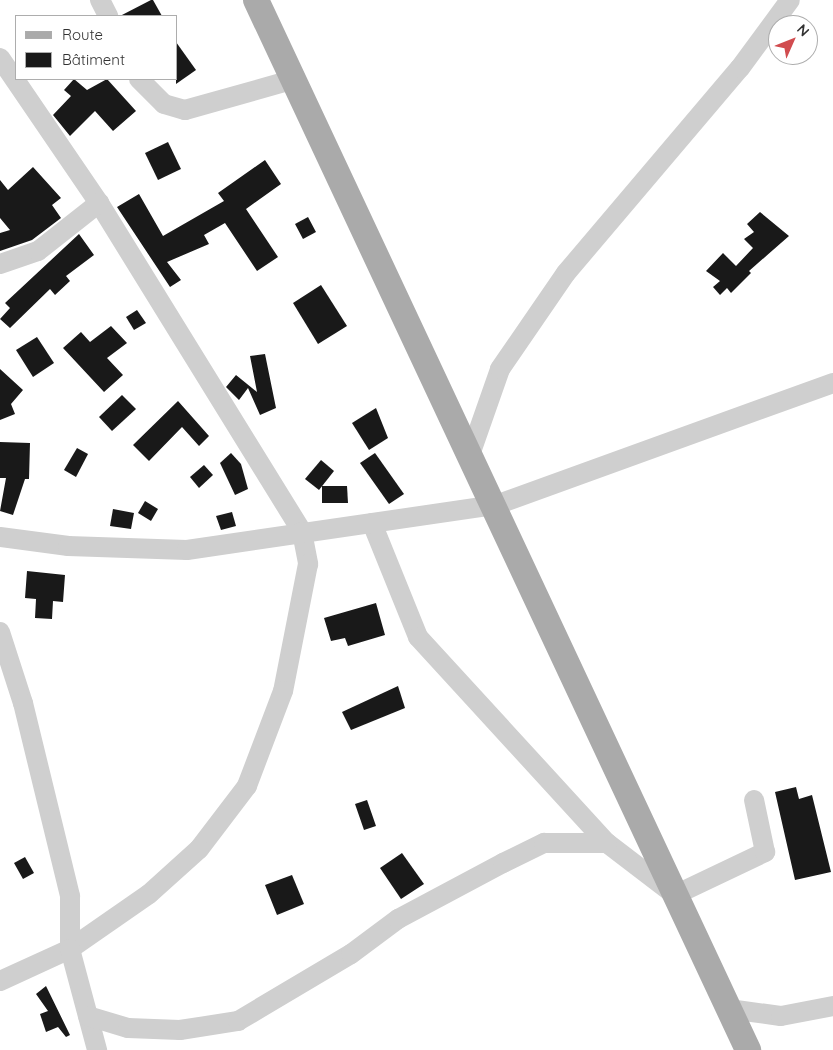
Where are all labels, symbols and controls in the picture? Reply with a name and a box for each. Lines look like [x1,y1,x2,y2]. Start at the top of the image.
legend [15,15,178,80]
north arrow [768,15,818,65]
text: N [793,20,813,40]
text: Route [62,25,103,44]
text: Bâtiment [62,50,125,69]

